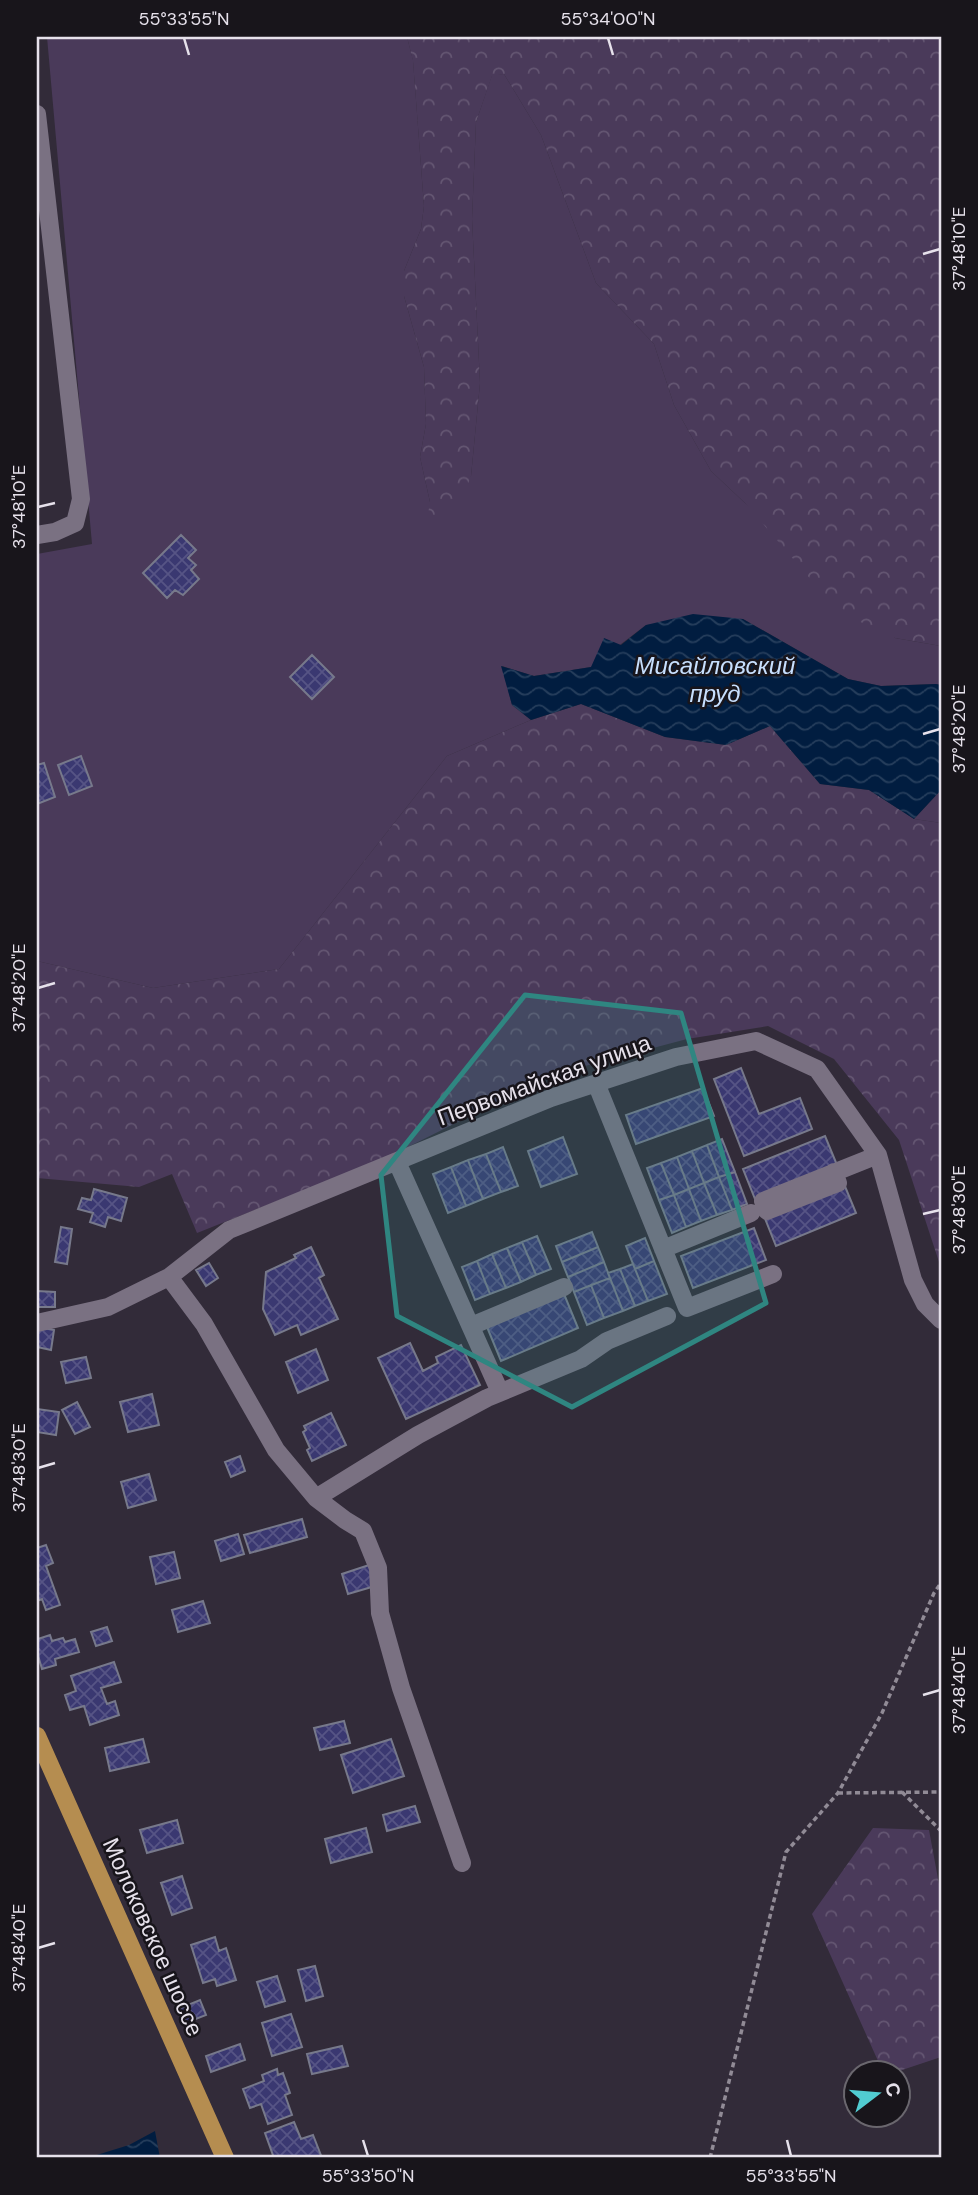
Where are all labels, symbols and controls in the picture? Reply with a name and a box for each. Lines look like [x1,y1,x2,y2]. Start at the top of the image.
text: 55°33'55"N [138,7,230,31]
text: 55°34'00"N [561,7,655,31]
text: 37°48'10"E [947,207,971,291]
text: 37°48'10"E [7,465,31,549]
water label: Мисайловский пруд [635,650,795,709]
text: 37°48'20"E [947,685,971,773]
text: 37°48'20"E [7,944,31,1032]
street label: Первомайская улица [433,1027,655,1133]
text: 37°48'30"E [947,1165,971,1255]
text: 37°48'30"E [7,1423,31,1513]
text: 37°48'40"E [947,1646,971,1734]
street label: Молоковское шоссе [96,1833,210,2041]
text: 37°48'40"E [7,1904,31,1992]
north arrow [842,2058,912,2128]
text: С [879,2079,907,2100]
text: 55°33'50"N [322,2164,414,2188]
text: 55°33'55"N [745,2164,837,2188]

